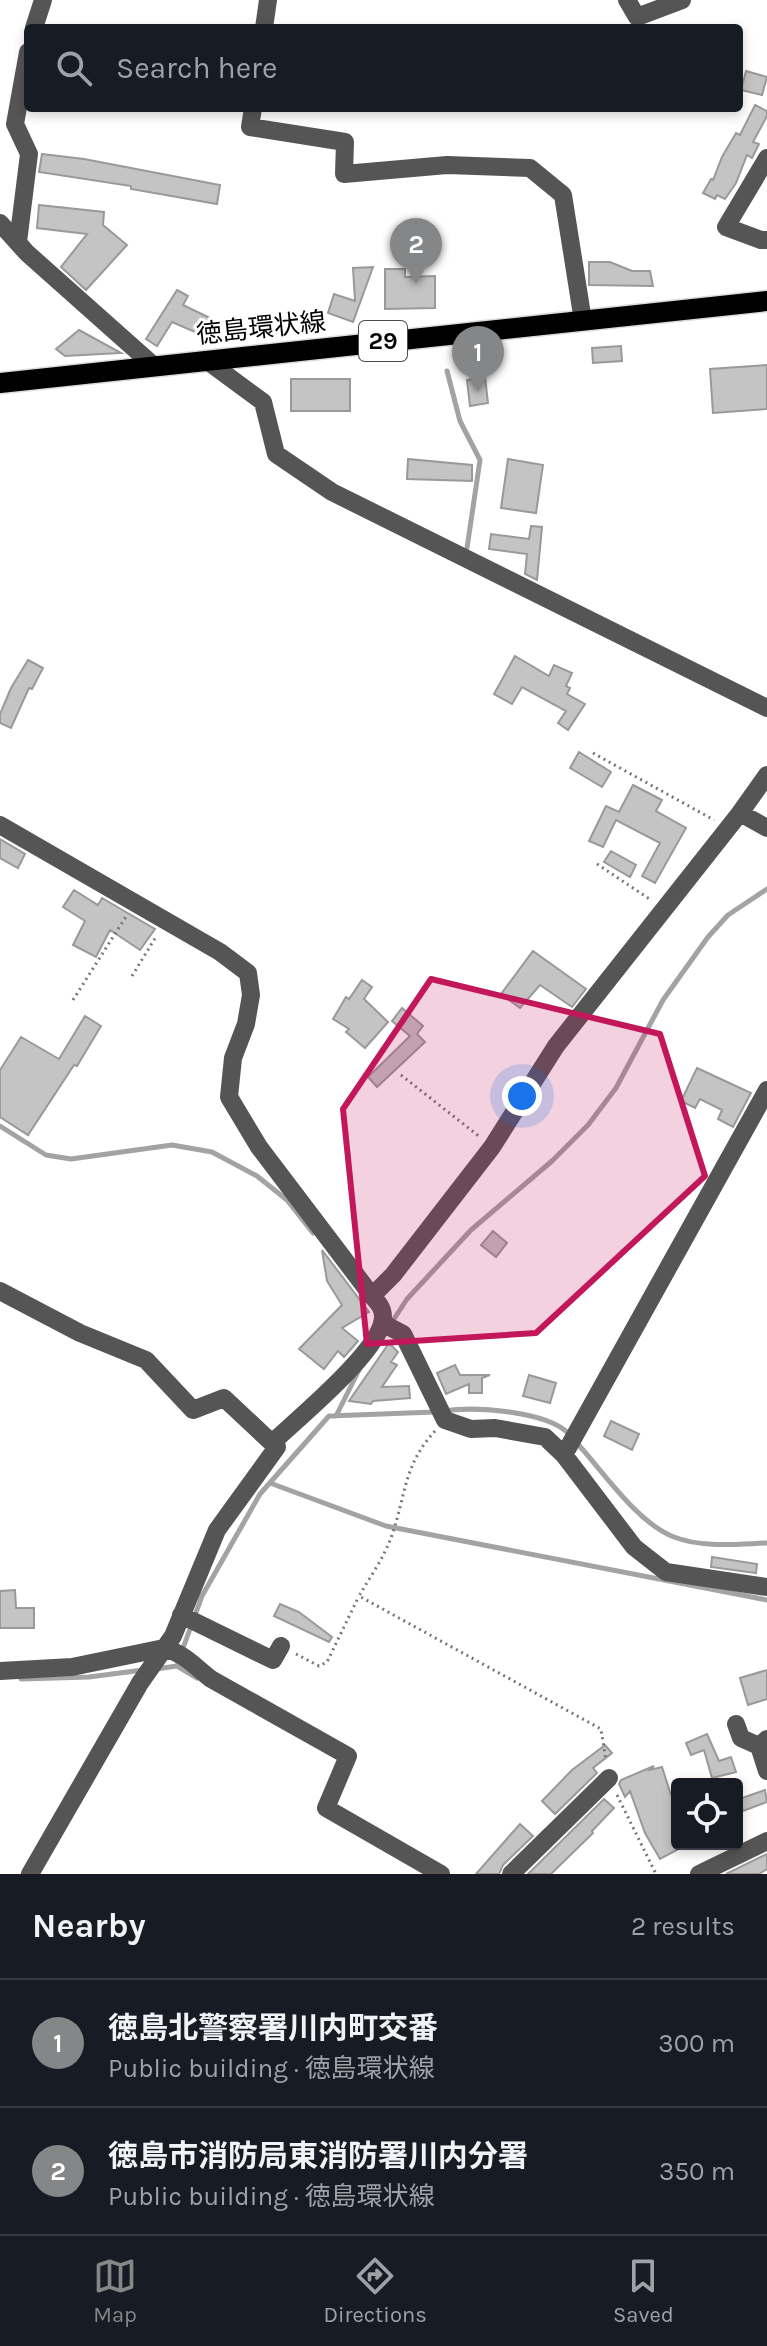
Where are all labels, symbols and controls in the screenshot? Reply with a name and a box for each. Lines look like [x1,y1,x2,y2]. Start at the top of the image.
search box [24,24,743,112]
icon: search [52,46,96,90]
text: Search here [116,50,277,86]
pin: 2 [390,218,442,284]
street label: 徳島環状線 [195,306,327,350]
road number: 29 [359,321,407,361]
pin: 1 [452,326,504,392]
your location [502,1076,542,1116]
map controls [671,1778,743,1850]
button: locate [671,1778,743,1850]
text: Nearby [32,1906,146,1946]
text: 2 results [631,1911,735,1942]
text: 徳島北警察署川内町交番 [108,2010,438,2046]
text: 1 [53,2028,63,2059]
text: 300 m [658,2028,735,2059]
text: Public building · 徳島環状線 [108,2053,435,2084]
text: 徳島市消防局東消防署川内分署 [108,2138,528,2174]
text: 2 [50,2156,66,2187]
text: 350 m [659,2156,735,2187]
text: Public building · 徳島環状線 [108,2181,435,2212]
tab: Map [93,2254,137,2328]
tab: Directions [323,2254,427,2328]
tab: Saved [613,2254,674,2328]

